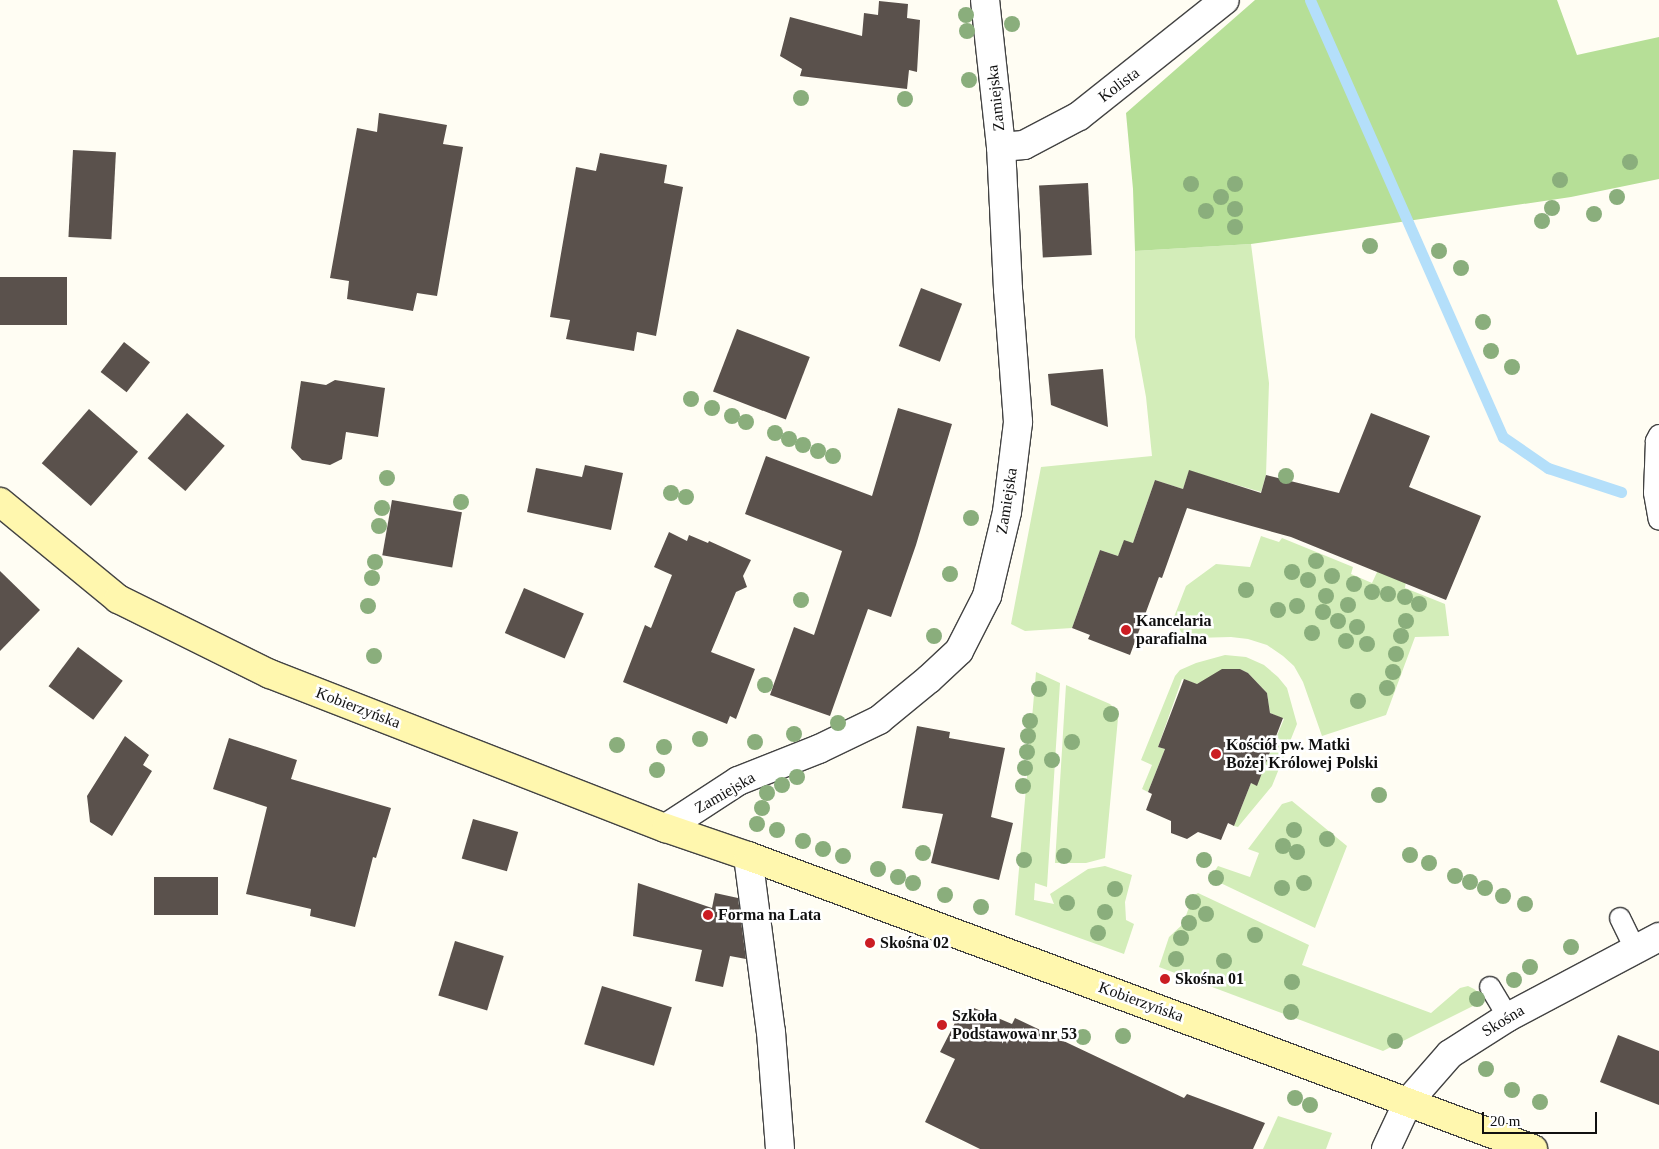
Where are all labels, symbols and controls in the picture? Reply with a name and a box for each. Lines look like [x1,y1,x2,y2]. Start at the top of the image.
street label: Kolista [1095,63,1143,107]
street label: Zamiejska [983,64,1009,132]
street label: Zamiejska [992,467,1022,535]
place label: Kancelaria parafialna [1136,611,1212,649]
marker: Kancelaria parafialna [1120,624,1132,636]
street label: Kobierzyńska [313,683,403,733]
place label: Kościół pw. Matki Bożej Królowej Polski [1226,735,1378,773]
marker: Kościół pw. Matki Bożej Królowej Polski [1210,748,1222,760]
street label: Zamiejska [691,768,759,818]
place label: Forma na Lata [718,905,821,925]
marker: Forma na Lata [702,909,714,921]
place label: Skośna 02 [880,933,949,953]
marker: Skośna 02 [864,937,876,949]
place label: Skośna 01 [1175,969,1244,989]
marker: Skośna 01 [1159,973,1171,985]
street label: Kobierzyńska [1096,978,1186,1026]
street label: Skośna [1478,1001,1528,1041]
place label: Szkoła Podstawowa nr 53 [952,1006,1077,1044]
marker: Szkoła Podstawowa nr 53 [936,1019,948,1031]
scale bar [1484,1102,1599,1134]
text: 20 m [1490,1113,1520,1129]

